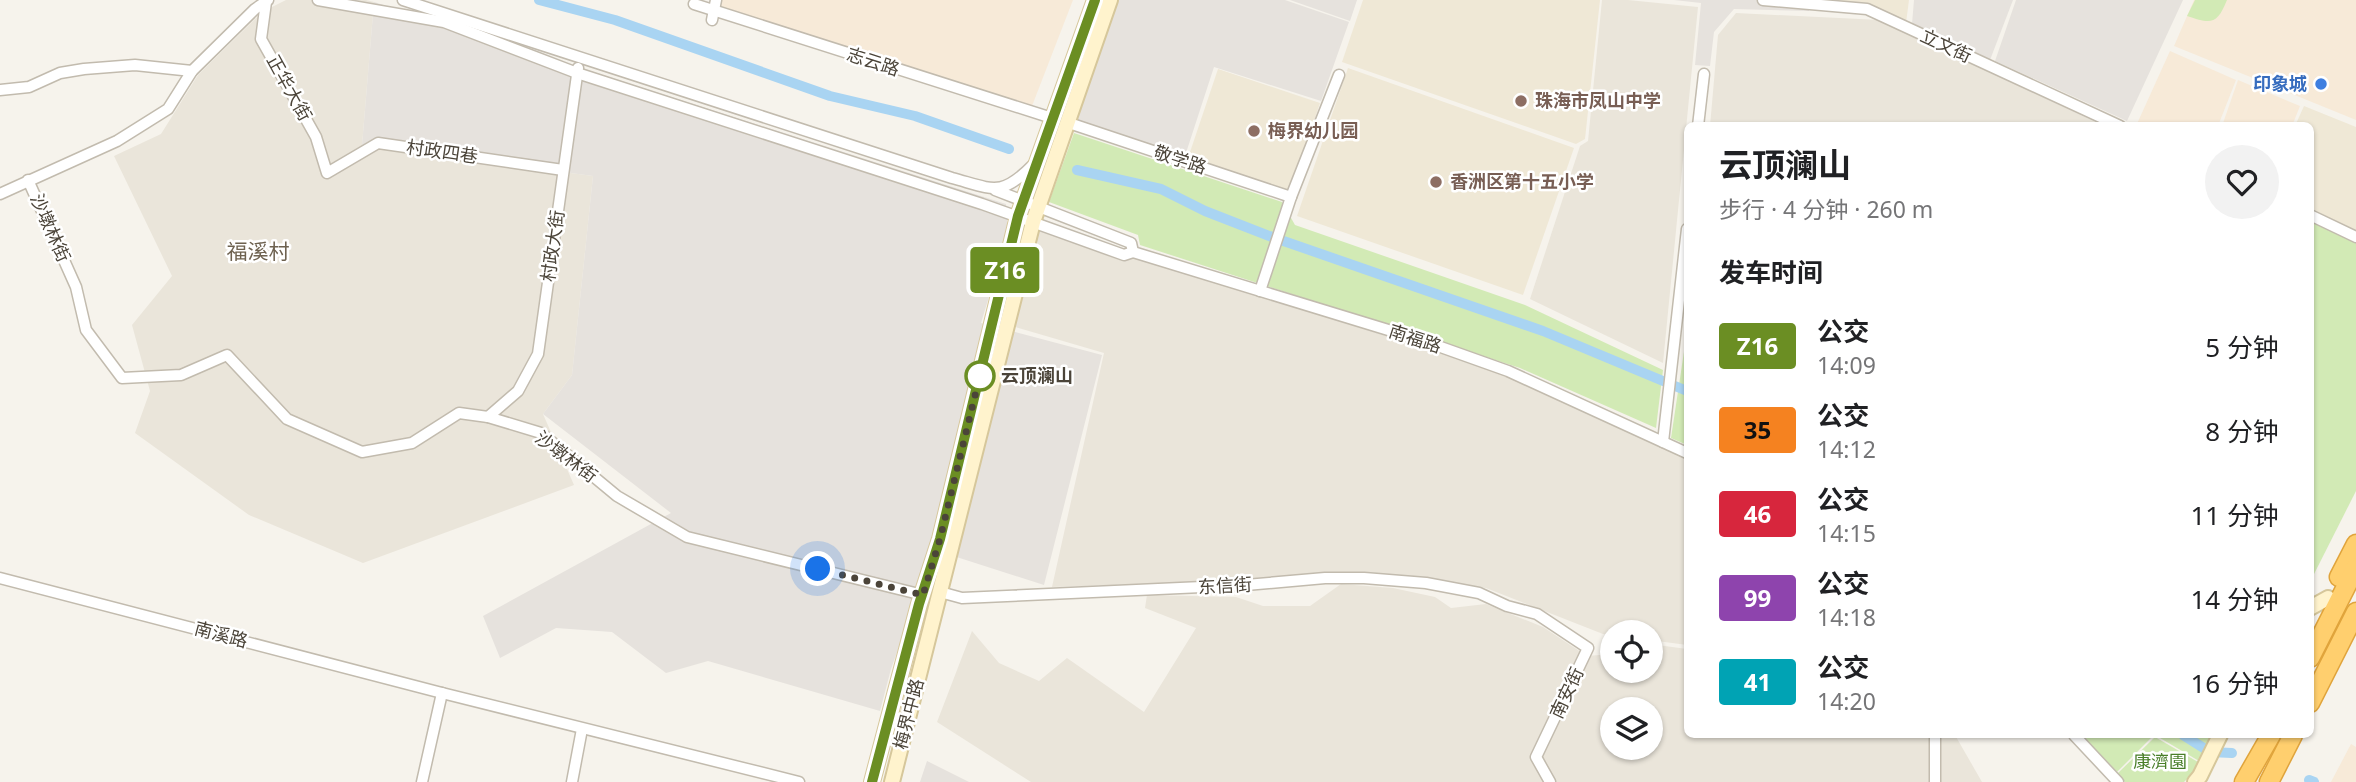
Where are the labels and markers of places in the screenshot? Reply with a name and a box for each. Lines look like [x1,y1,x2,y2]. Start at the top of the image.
place label: 印象城 [2253,71,2307,95]
marker: 印象城 [2313,76,2329,92]
place label: 珠海市凤山中学 [1535,88,1661,112]
marker: 珠海市凤山中学 [1513,93,1529,109]
place label: 梅界幼儿园 [1268,118,1358,142]
marker: 梅界幼儿园 [1246,123,1262,139]
place label: 香洲区第十五小学 [1450,169,1594,193]
marker: 香洲区第十五小学 [1428,174,1444,190]
marker: 云顶澜山 [965,361,995,391]
place label: 云顶澜山 [1001,363,1073,387]

